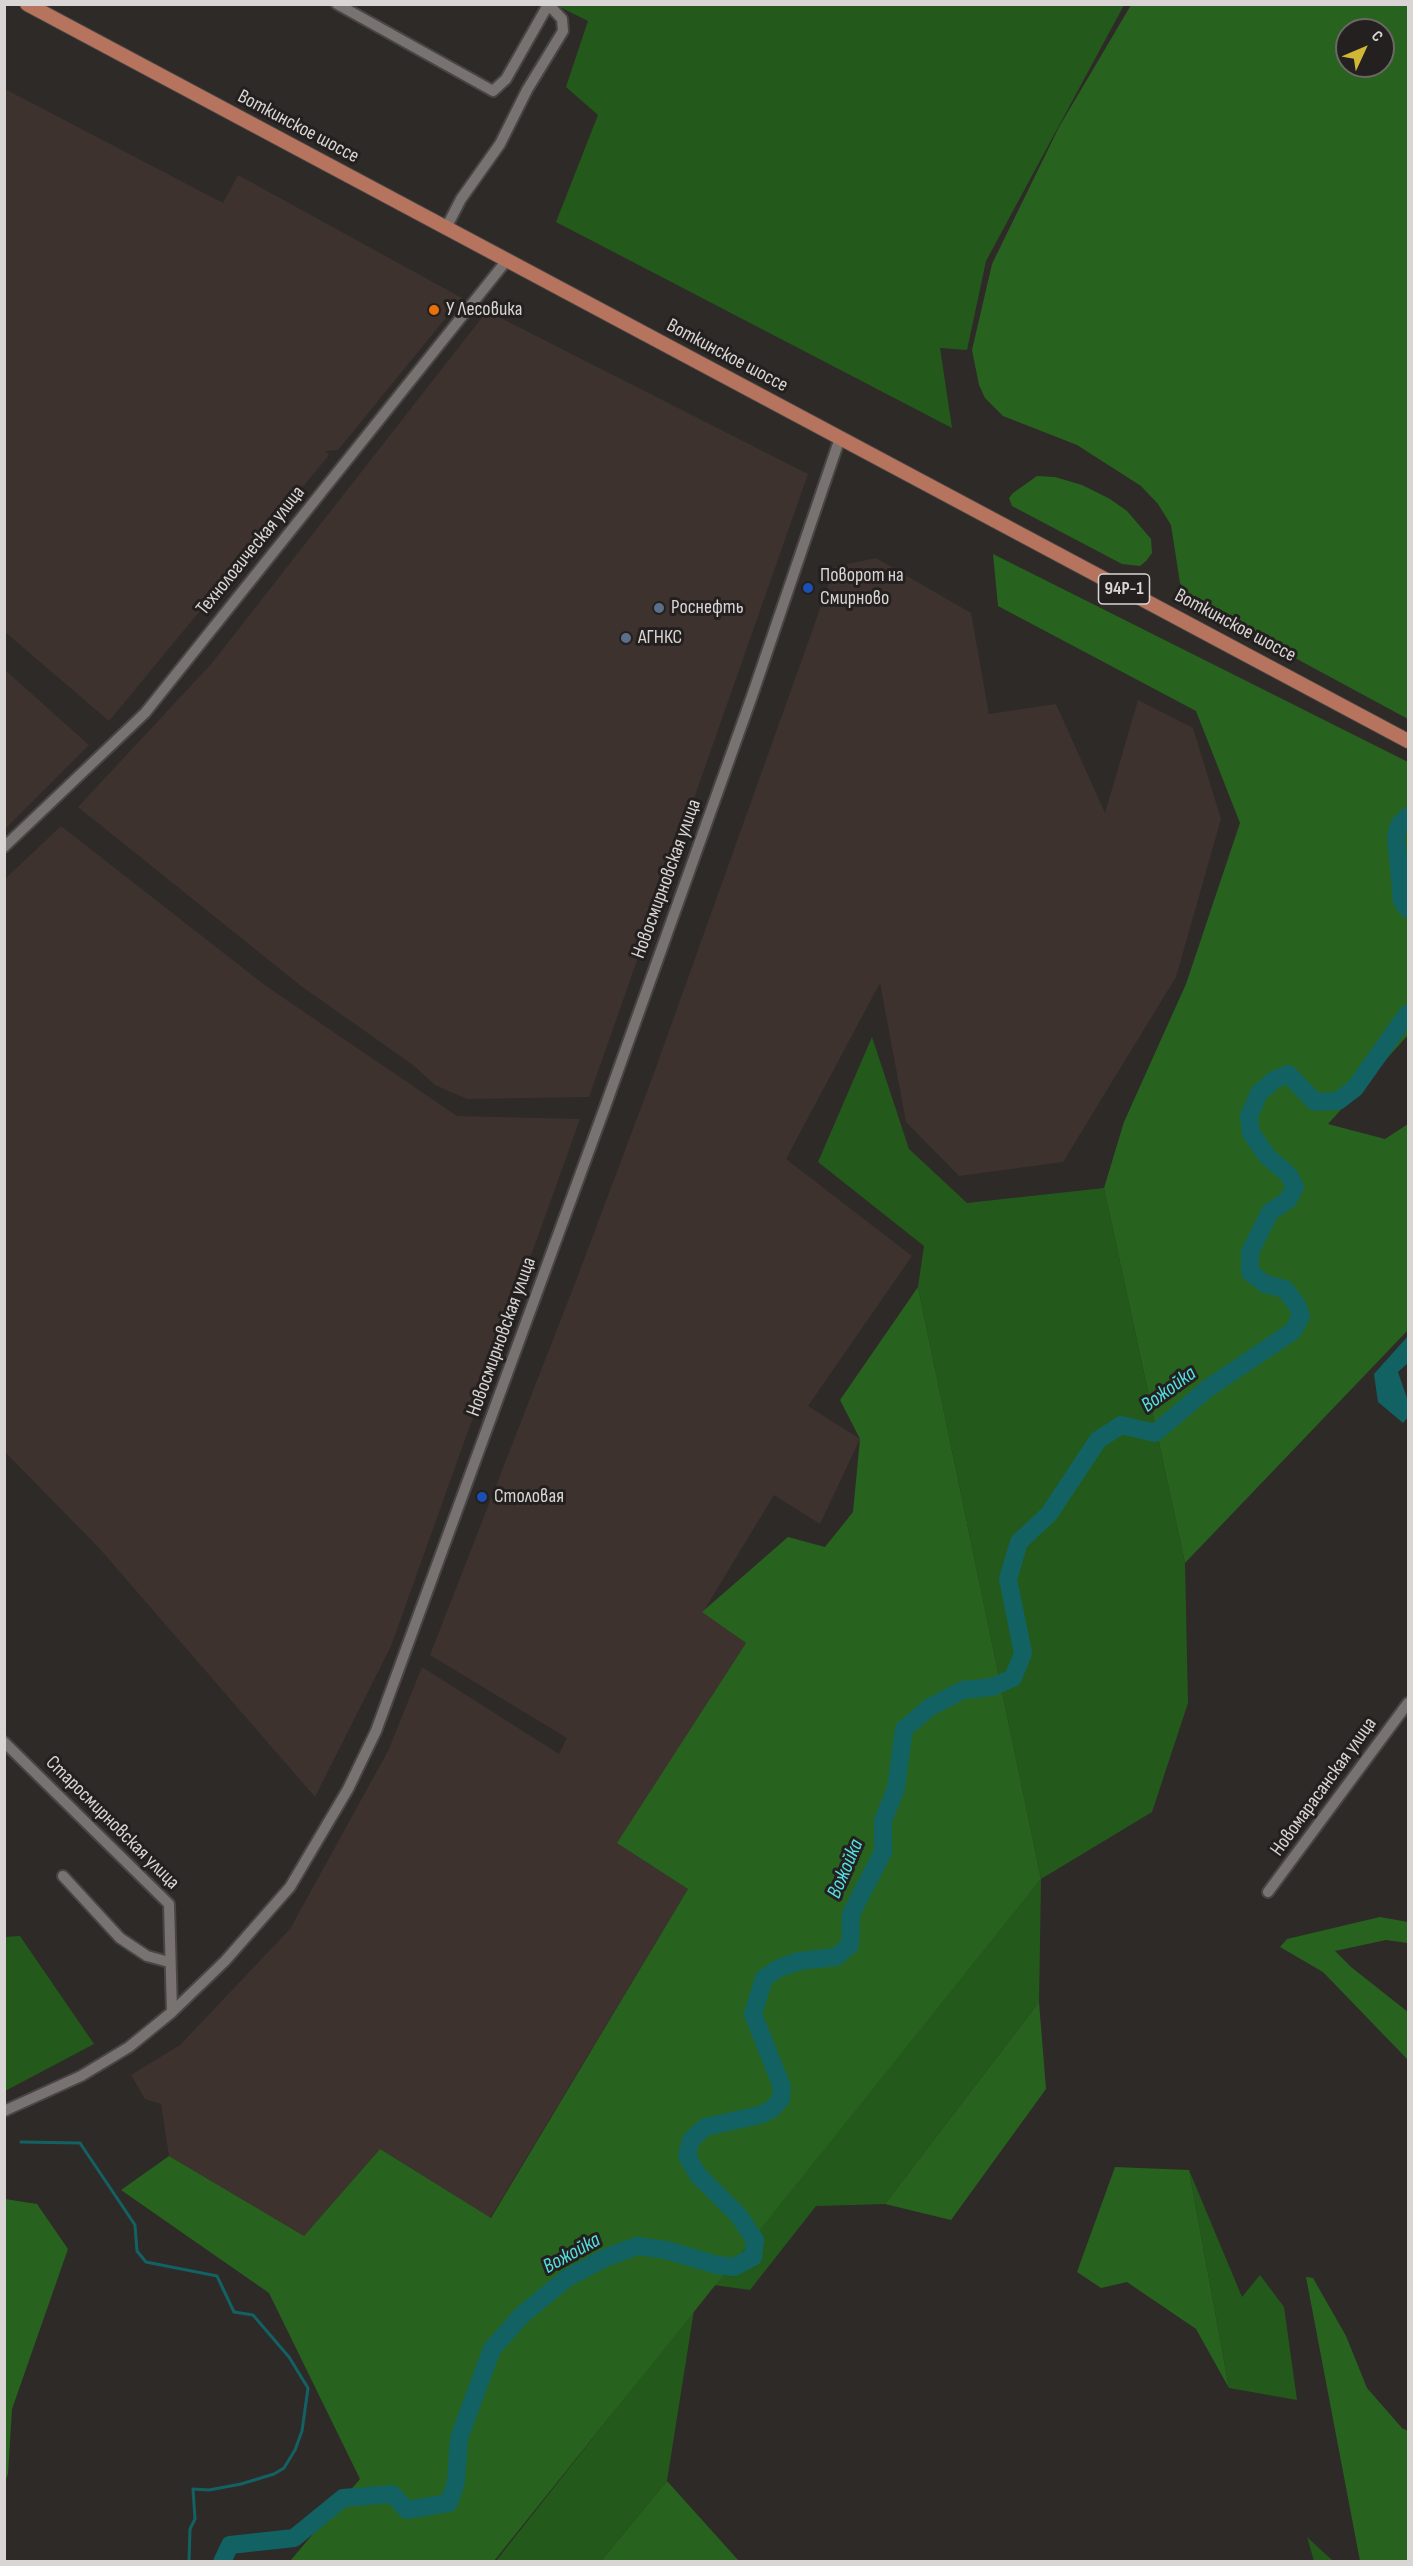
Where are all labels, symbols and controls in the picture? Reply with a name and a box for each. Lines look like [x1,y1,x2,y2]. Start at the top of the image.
north arrow [1335,18,1395,78]
text: С [1367,27,1387,46]
street label: Воткинское шоссе [233,85,363,169]
place label: У Лесовика [446,298,522,322]
marker: У Лесовика [427,303,441,317]
street label: Воткинское шоссе [662,314,792,398]
street label: Технологическая улица [192,482,310,620]
place label: Поворот на Смирново [820,564,904,611]
road number: 94Р-1 [1098,574,1150,604]
marker: Поворот на Смирново [801,581,815,595]
street label: Воткинское шоссе [1170,584,1300,668]
place label: Роснефть [671,596,744,620]
marker: Роснефть [652,601,666,615]
place label: АГНКС [638,626,682,650]
marker: АГНКС [619,631,633,645]
street label: Новосмирновская улица [627,796,707,962]
street label: Новосмирновская улица [462,1254,542,1420]
water label: Вожойка [1137,1362,1201,1418]
place label: Столовая [494,1485,564,1509]
marker: Столовая [475,1490,489,1504]
street label: Новомарасанская улица [1266,1713,1382,1861]
street label: Старосмирновская улица [40,1751,184,1895]
water label: Вожойка [822,1836,870,1902]
water label: Вожойка [539,2228,605,2280]

